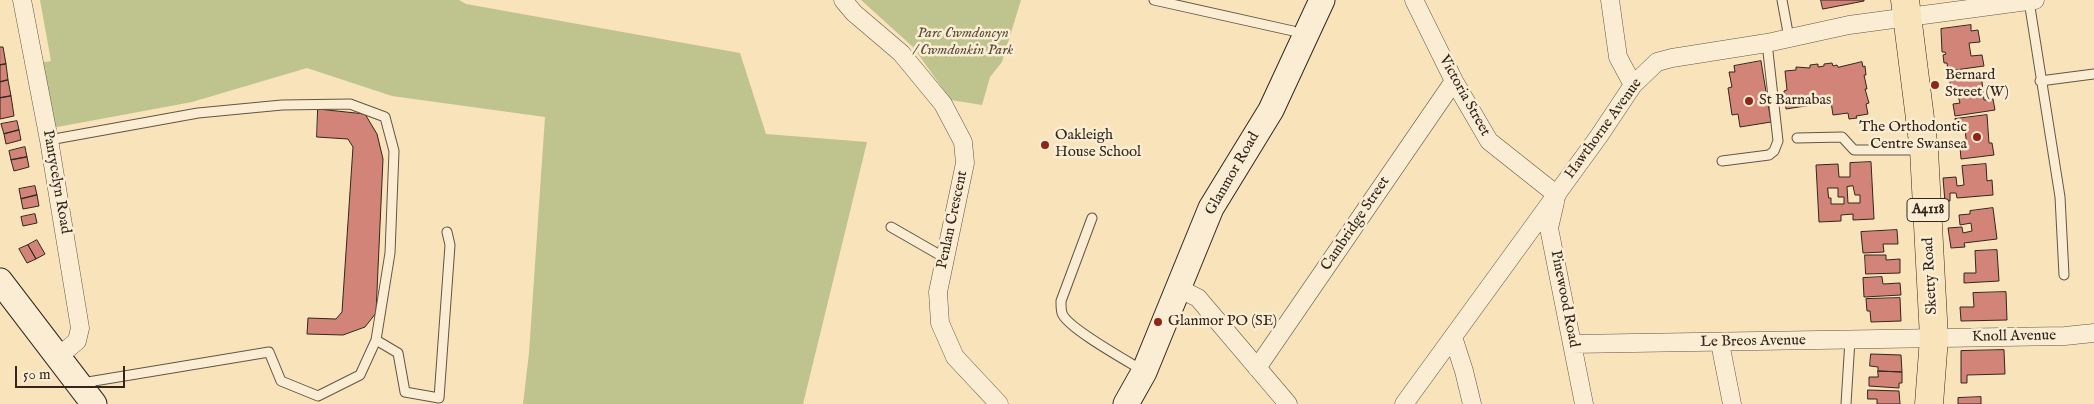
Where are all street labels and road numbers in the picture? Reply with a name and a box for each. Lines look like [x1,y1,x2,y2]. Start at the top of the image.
street label: Victoria Street [1434,52,1494,140]
street label: Hawthorne Avenue [1562,75,1646,183]
street label: Pantycelyn Road [38,129,74,235]
street label: Glanmor Road [1202,129,1264,219]
street label: Penlan Crescent [934,169,972,271]
street label: Cambridge Street [1318,173,1394,275]
road number: A4118 [1907,198,1949,222]
street label: Sketty Road [1920,237,1942,315]
street label: Pinewood Road [1546,249,1582,349]
street label: Knoll Avenue [1972,327,2056,347]
street label: Le Breos Avenue [1700,332,1806,352]

